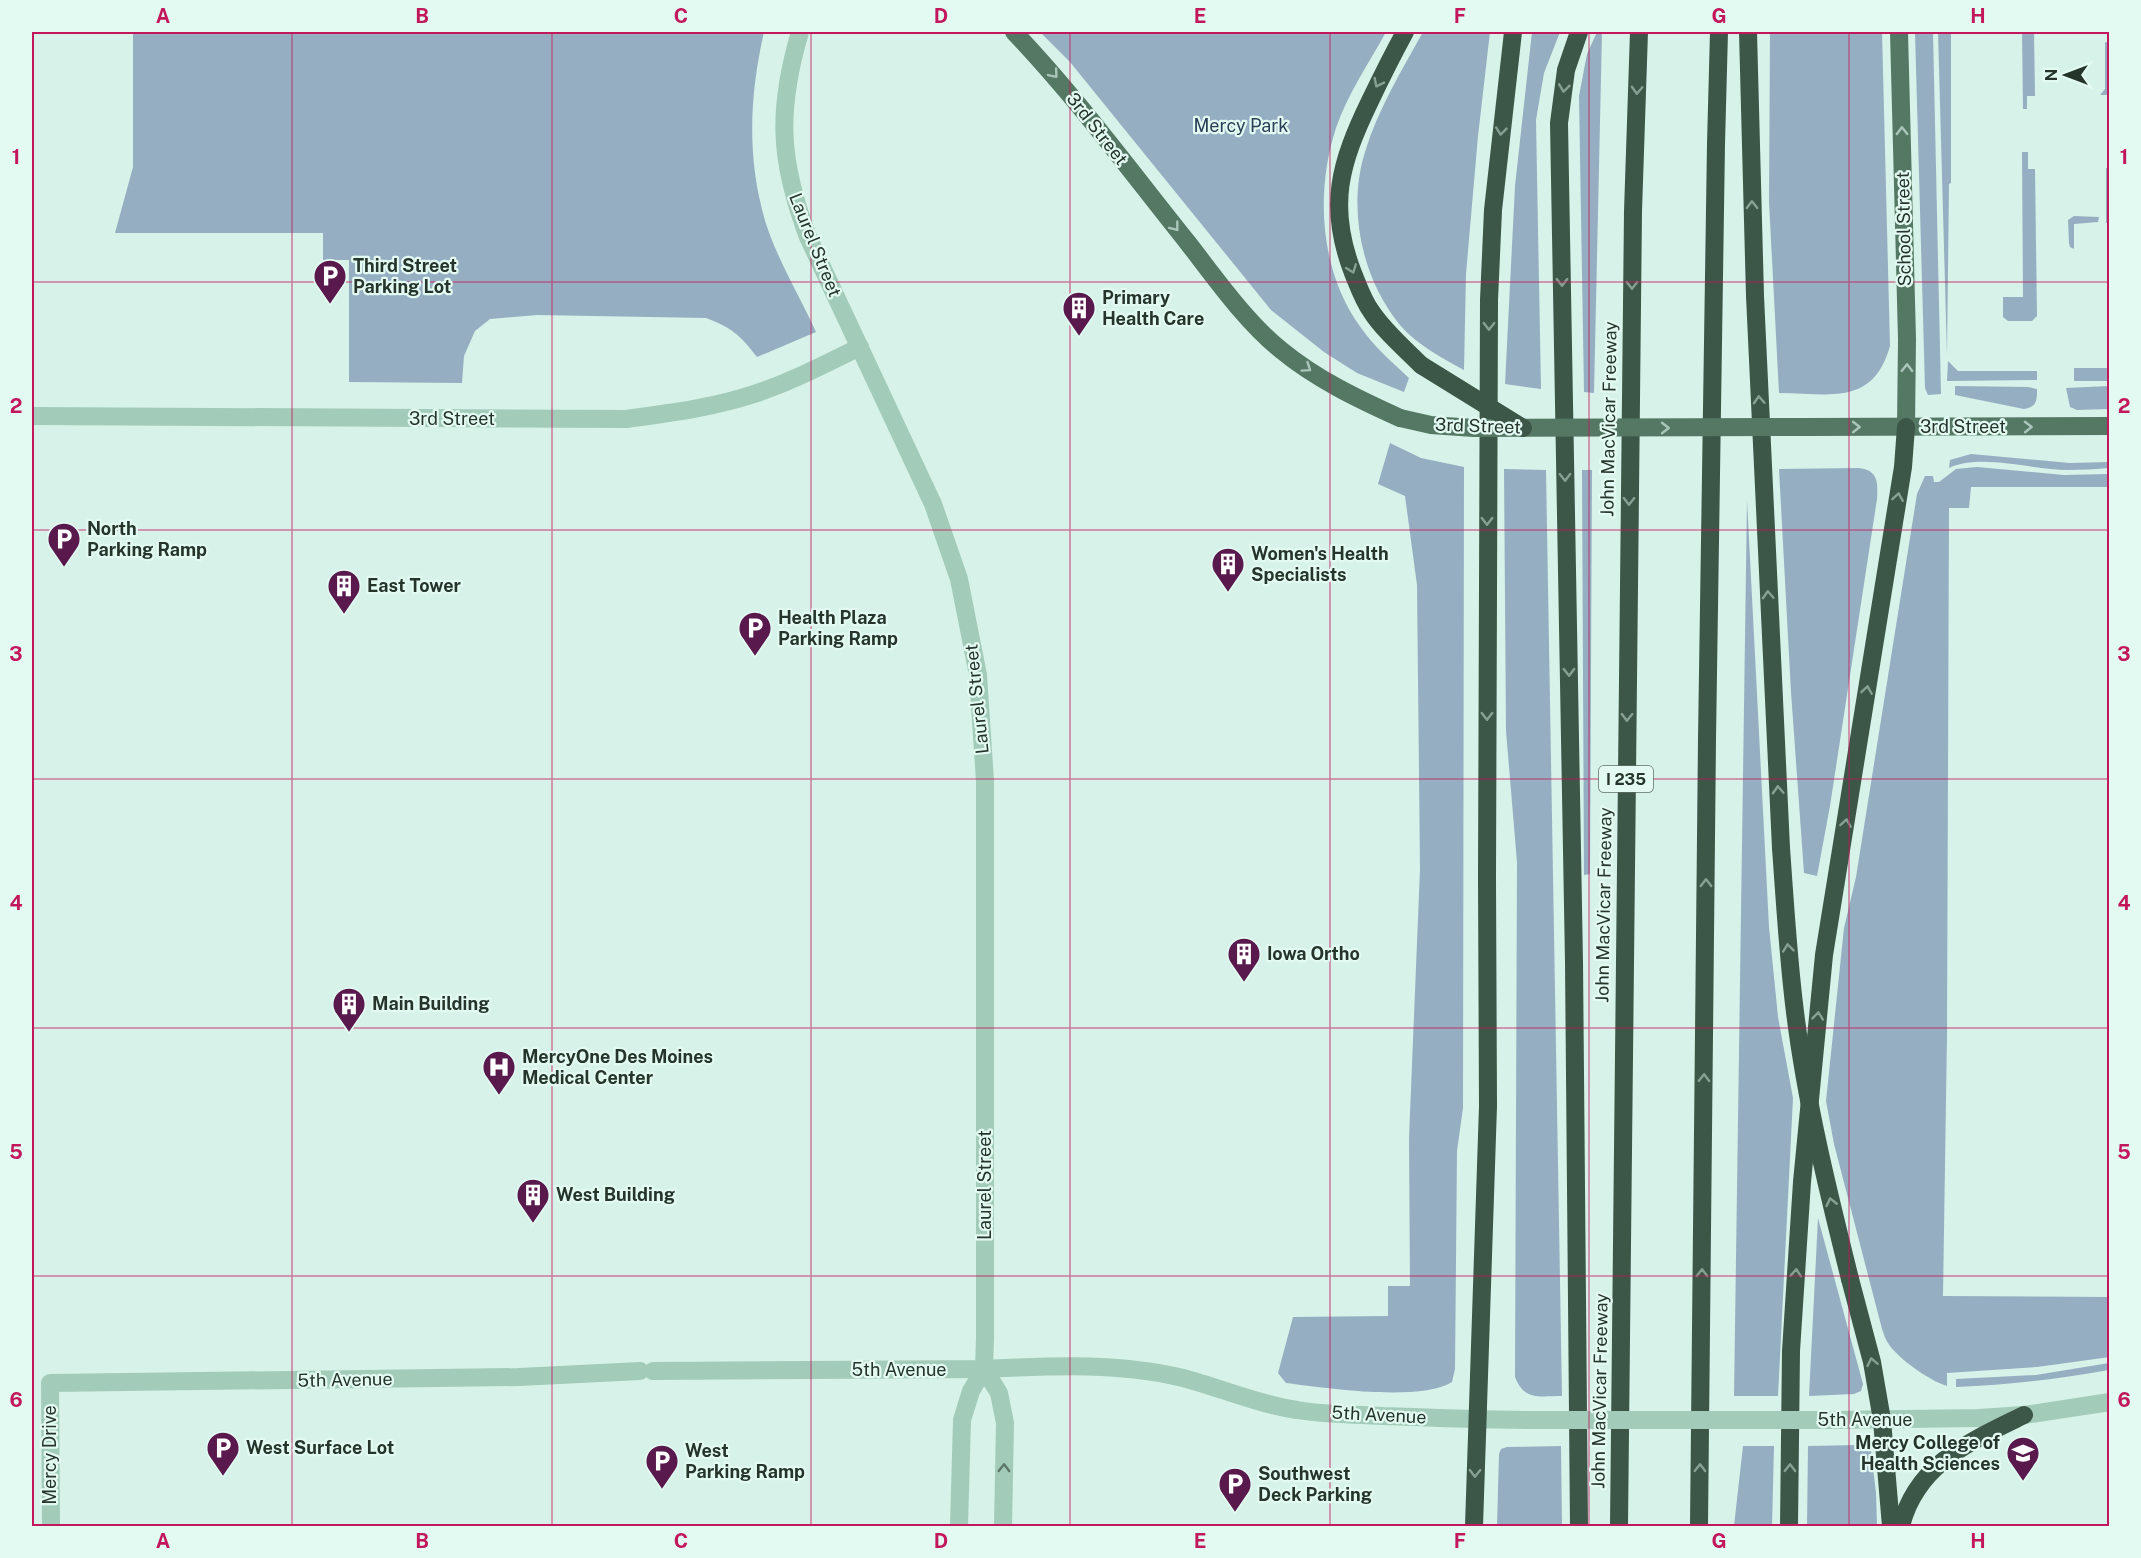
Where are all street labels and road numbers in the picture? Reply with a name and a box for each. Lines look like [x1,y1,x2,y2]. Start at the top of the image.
street label: 3rd Street [1063,88,1132,169]
street label: School Street [1892,171,1915,287]
street label: Laurel Street [785,190,846,300]
street label: John MacVicar Freeway [1596,321,1621,517]
street label: 3rd Street [409,408,495,429]
street label: 3rd Street [1435,414,1521,437]
street label: 3rd Street [1920,416,2006,437]
street label: Laurel Street [960,643,993,755]
road number: I 235 [1599,766,1653,792]
street label: John MacVicar Freeway [1591,807,1616,1003]
street label: Laurel Street [974,1130,995,1240]
street label: John MacVicar Freeway [1587,1293,1612,1489]
street label: 5th Avenue [851,1359,947,1380]
street label: 5th Avenue [297,1368,393,1391]
street label: 5th Avenue [1331,1402,1427,1427]
street label: Mercy Drive [39,1405,60,1505]
street label: 5th Avenue [1817,1409,1913,1430]

